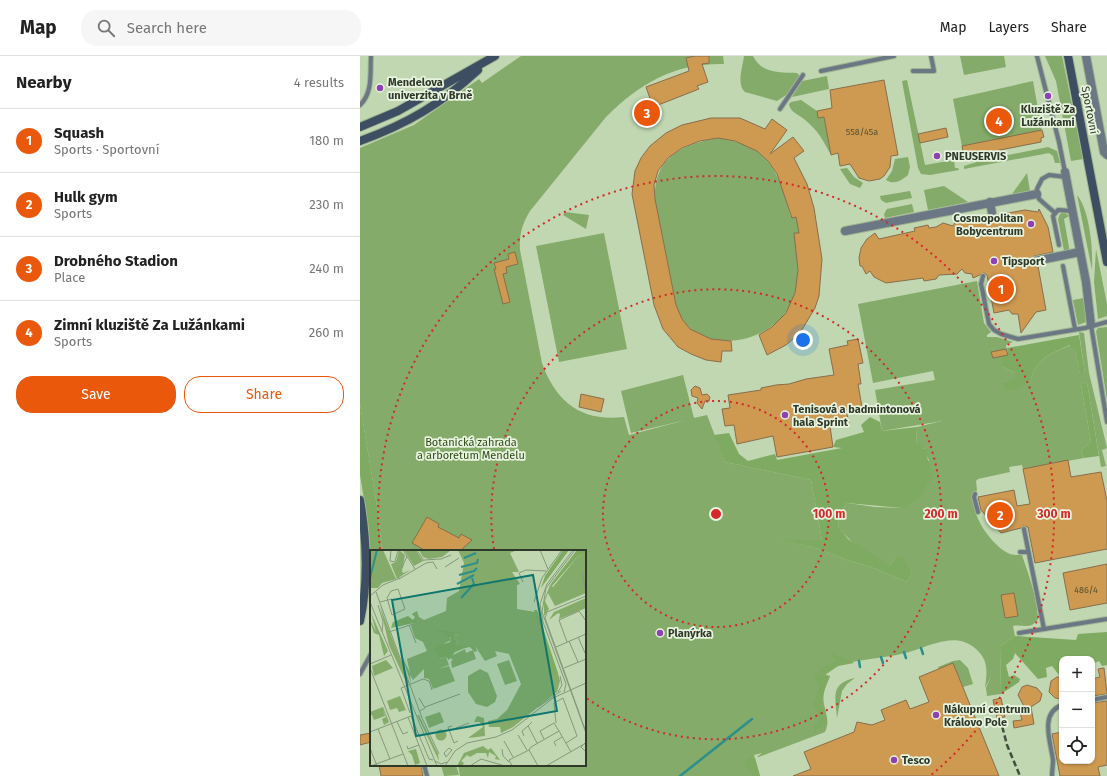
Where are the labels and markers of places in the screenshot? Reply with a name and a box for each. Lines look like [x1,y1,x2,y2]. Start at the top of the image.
place label: Mendelova univerzita v Brně [388,76,472,102]
marker: Mendelova univerzita v Brně [375,83,385,93]
marker: Kluziště Za Lužánkami [1043,91,1053,101]
pin: 3 [634,98,660,128]
place label: Kluziště Za Lužánkami [1021,103,1075,129]
pin: 4 [986,106,1012,136]
place label: PNEUSERVIS [945,150,1007,163]
marker: PNEUSERVIS [932,151,942,161]
place label: Cosmopolitan Bobycentrum [954,212,1023,238]
marker: Cosmopolitan Bobycentrum [1026,219,1036,229]
place label: Tipsport [1002,255,1045,268]
marker: Tipsport [989,256,999,266]
pin: 1 [988,274,1014,304]
place label: Tenisová a badmintonová hala Sprint [793,403,921,429]
marker: Tenisová a badmintonová hala Sprint [780,410,790,420]
pin: 2 [987,500,1013,530]
centre of rings [709,507,723,521]
place label: Planýrka [668,627,712,640]
marker: Planýrka [655,628,665,638]
place label: Nákupní centrum Královo Pole [944,703,1030,729]
marker: Nákupní centrum Královo Pole [931,710,941,720]
place label: Tesco [902,754,931,767]
marker: Tesco [889,755,899,765]

